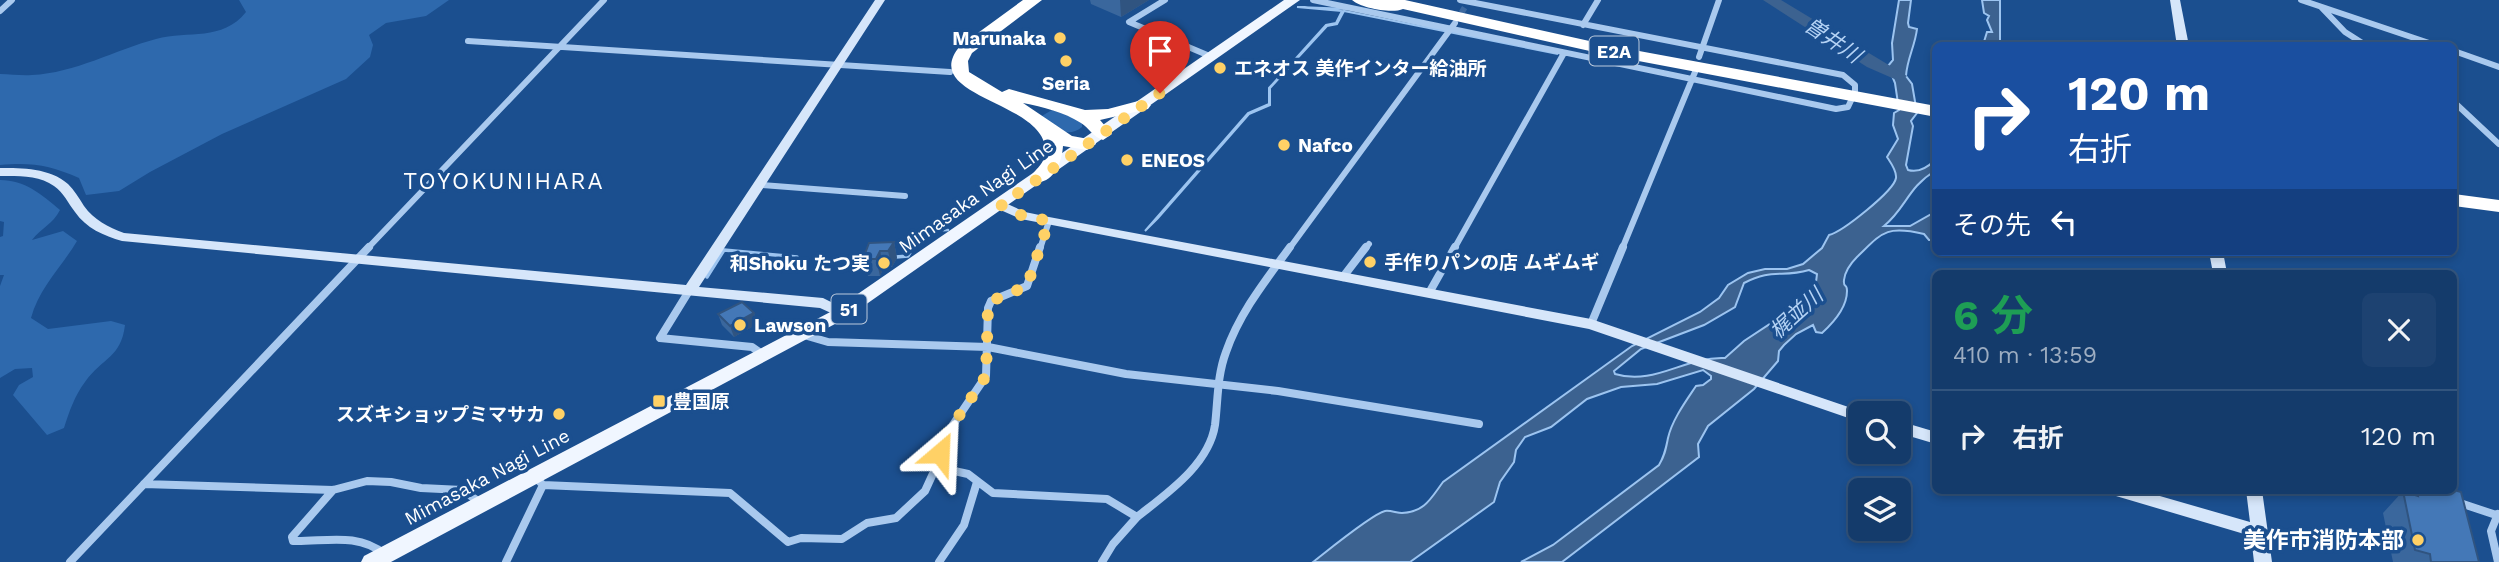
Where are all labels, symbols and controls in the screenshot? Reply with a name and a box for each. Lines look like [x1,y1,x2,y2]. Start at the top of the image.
water label: 曽井川 [1800,12,1868,69]
pin [1130,21,1190,93]
place label: Marunaka [952,27,1046,50]
marker: Marunaka [1052,30,1068,46]
icon: arrive [1141,32,1179,70]
road number: E2A [1590,36,1638,66]
marker: Seria [1058,53,1074,69]
place label: エネオス 美作インター給油所 [1234,57,1486,80]
marker: エネオス 美作インター給油所 [1212,60,1228,76]
text: 120 m [2068,64,2210,122]
icon: right [1953,70,2044,161]
place label: Seria [1042,72,1090,95]
text: 右折 [2068,130,2132,168]
street label: Mimasaka Nagi Line [894,134,1058,258]
place label: Nafco [1298,134,1353,157]
marker: Nafco [1276,137,1292,153]
place label: ENEOS [1141,149,1205,172]
marker: ENEOS [1119,152,1135,168]
district label: TOYOKUNIHARA [403,168,605,195]
icon: left [2045,203,2083,241]
text: その先 [1953,210,2031,240]
place label: 手作りパンの店 ムギムギ [1384,251,1599,274]
place label: 和Shoku たつ実 [730,252,870,275]
marker: 手作りパンの店 ムギムギ [1362,254,1378,270]
marker: 和Shoku たつ実 [876,255,892,271]
water label: 梶並川 [1764,281,1829,343]
text: 6 分 [1953,291,2033,340]
button: close [2362,293,2436,367]
road number: 51 [832,295,866,324]
place label: Lawson [754,314,826,337]
marker: Lawson [732,317,748,333]
text: 410 m · 13:59 [1953,342,2097,369]
place label: 豊国原 [673,390,730,413]
marker: 豊国原 [651,393,667,409]
map controls [1848,401,1911,541]
button: search [1848,401,1911,464]
place label: スズキショップミマサカ [336,403,545,426]
marker: スズキショップミマサカ [551,406,567,422]
position arrow [903,416,977,490]
icon: right [1953,417,1991,455]
text: 120 m [2361,421,2436,451]
text: 右折 [2012,423,2064,453]
street label: Mimasaka Nagi Line [401,424,573,530]
button: layers [1848,478,1911,541]
place label: 美作市消防本部 [2243,527,2404,554]
marker: 美作市消防本部 [2410,532,2426,548]

